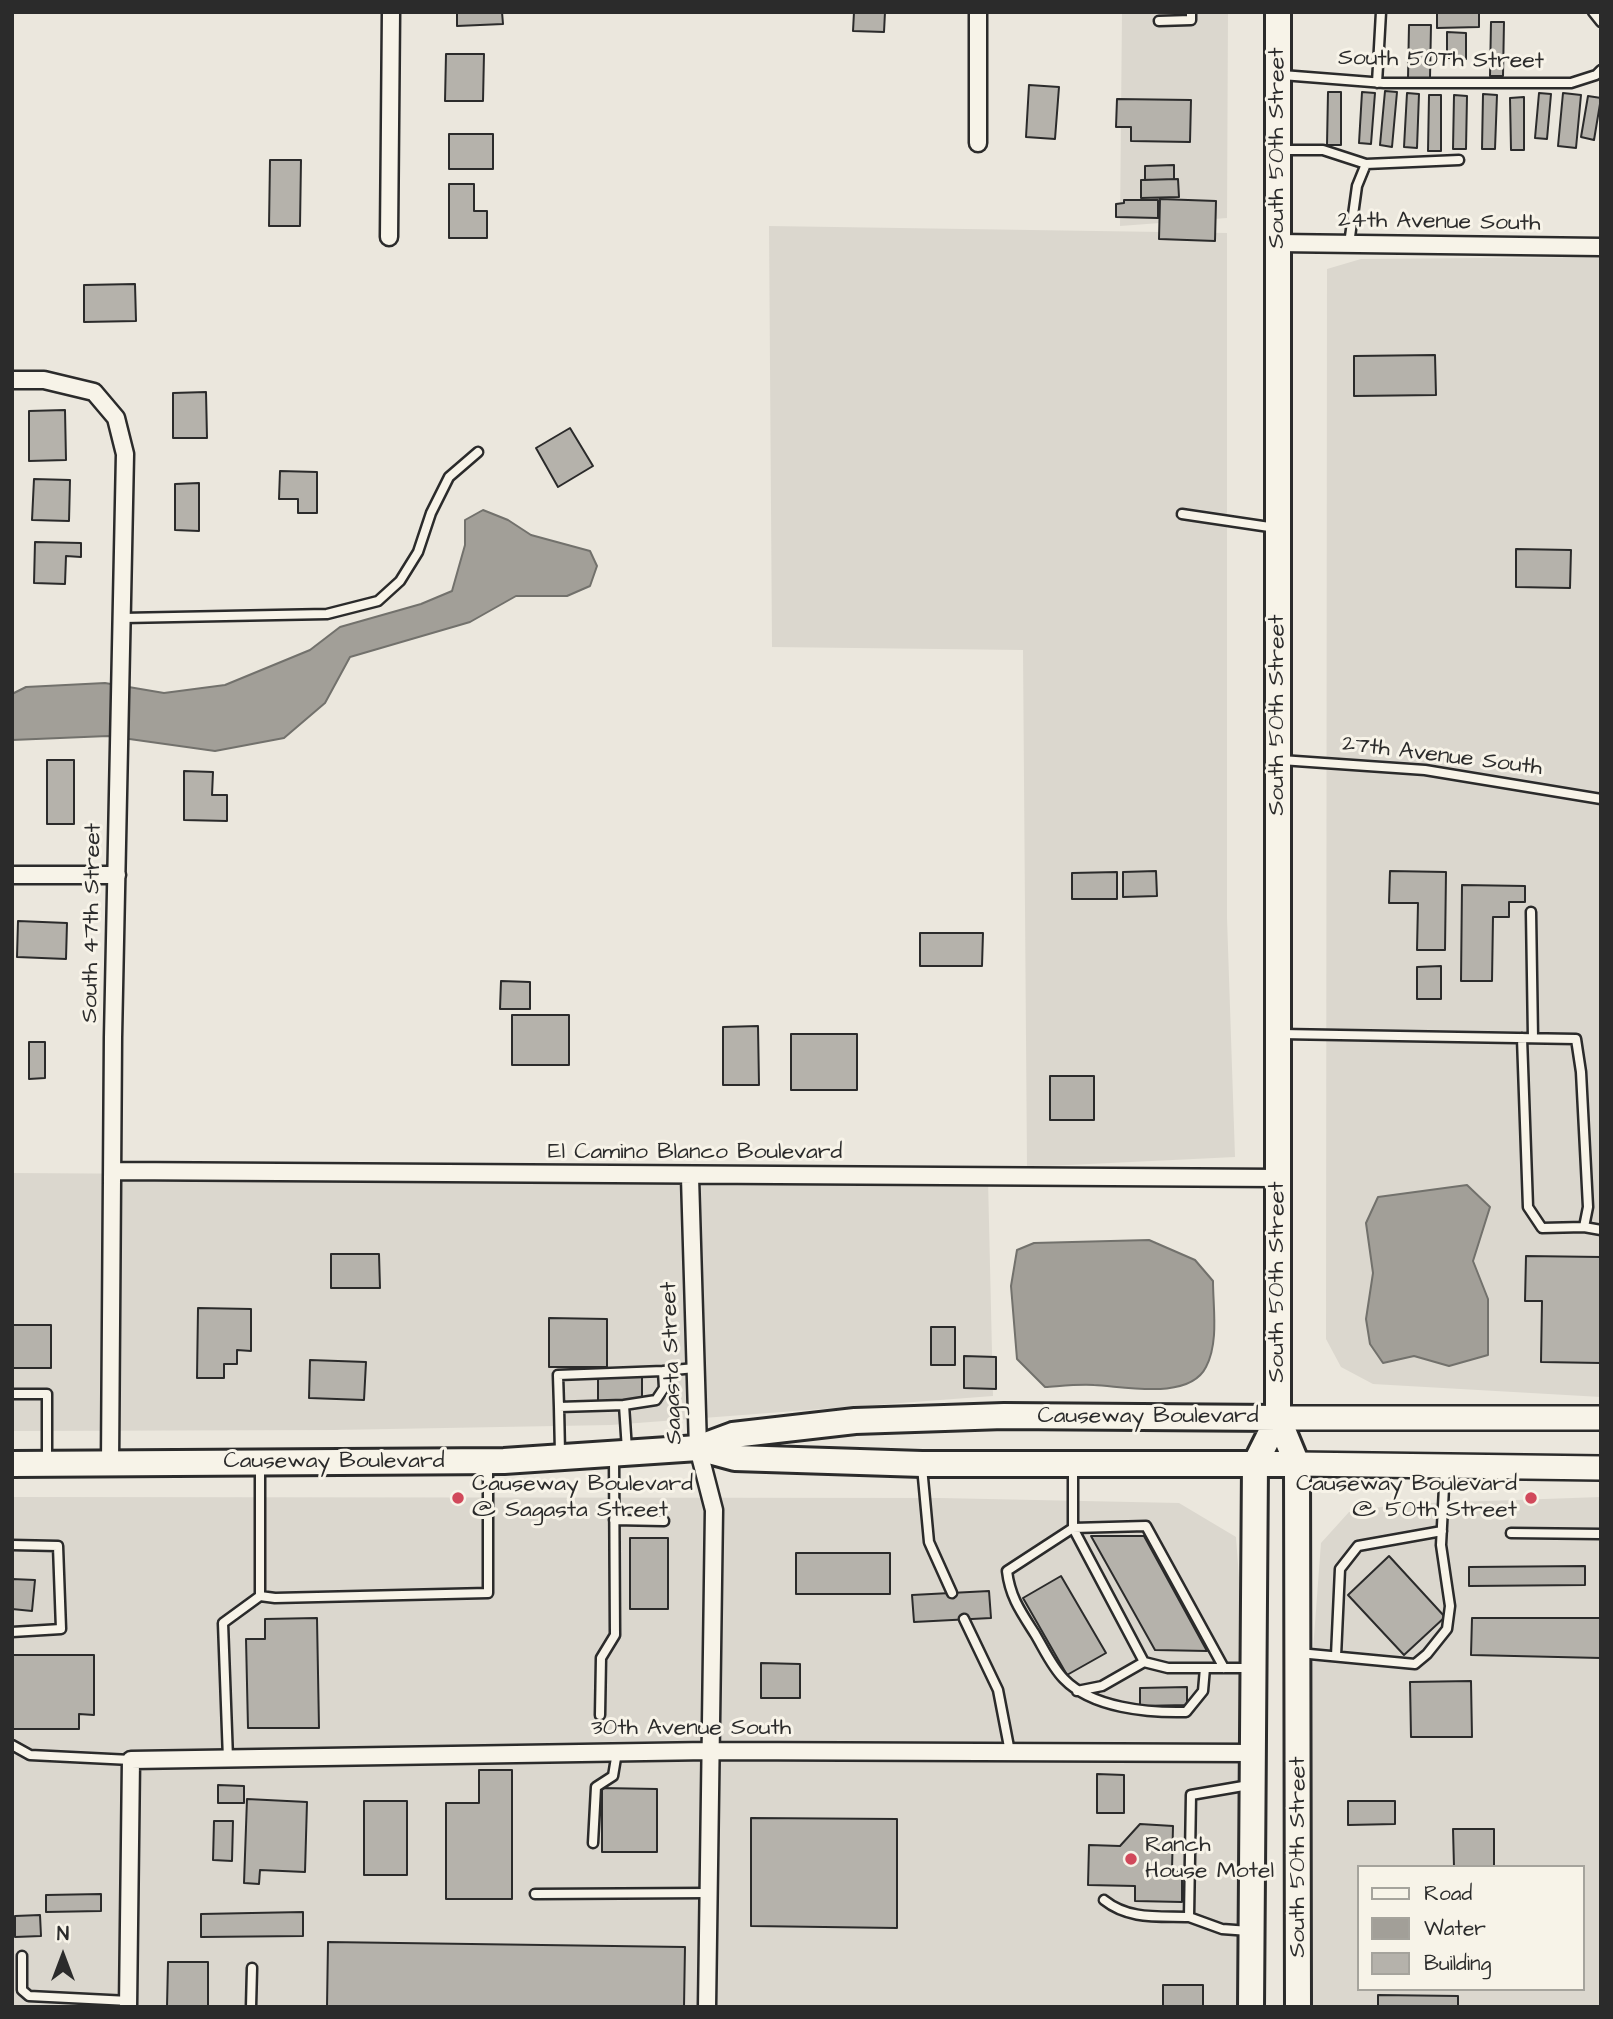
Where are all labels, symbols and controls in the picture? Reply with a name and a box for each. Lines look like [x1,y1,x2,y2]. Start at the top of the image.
street label: South 50Th Street [1338,45,1544,77]
street label: South 50th Street [1264,48,1292,248]
street label: 24th Avenue South [1337,207,1541,239]
street label: South 50th Street [1264,615,1292,815]
street label: 27th Avenue South [1340,731,1544,783]
street label: South 47th Street [77,823,109,1023]
street label: El Camino Blanco Boulevard [548,1139,842,1167]
street label: South 50th Street [1264,1182,1292,1382]
street label: Sagasta Street [656,1281,690,1445]
street label: Causeway Boulevard [1038,1403,1258,1431]
street label: Causeway Boulevard [224,1448,444,1476]
place label: Causeway Boulevard @ Sagasta Street [472,1471,693,1525]
place label: Causeway Boulevard @ 50th Street [1296,1471,1517,1525]
marker: Causeway Boulevard @ Sagasta Street [450,1490,466,1506]
marker: Causeway Boulevard @ 50th Street [1523,1490,1539,1506]
street label: 30th Avenue South [591,1715,791,1743]
street label: South 50th Street [1285,1757,1313,1957]
place label: Ranch House Motel [1145,1832,1274,1886]
marker: Ranch House Motel [1123,1851,1139,1867]
legend [1358,1865,1585,1991]
text: Road [1424,1879,1472,1908]
text: Water [1424,1914,1486,1943]
north arrow [28,1921,98,1991]
text: N [57,1921,69,1948]
text: Building [1424,1949,1491,1978]

